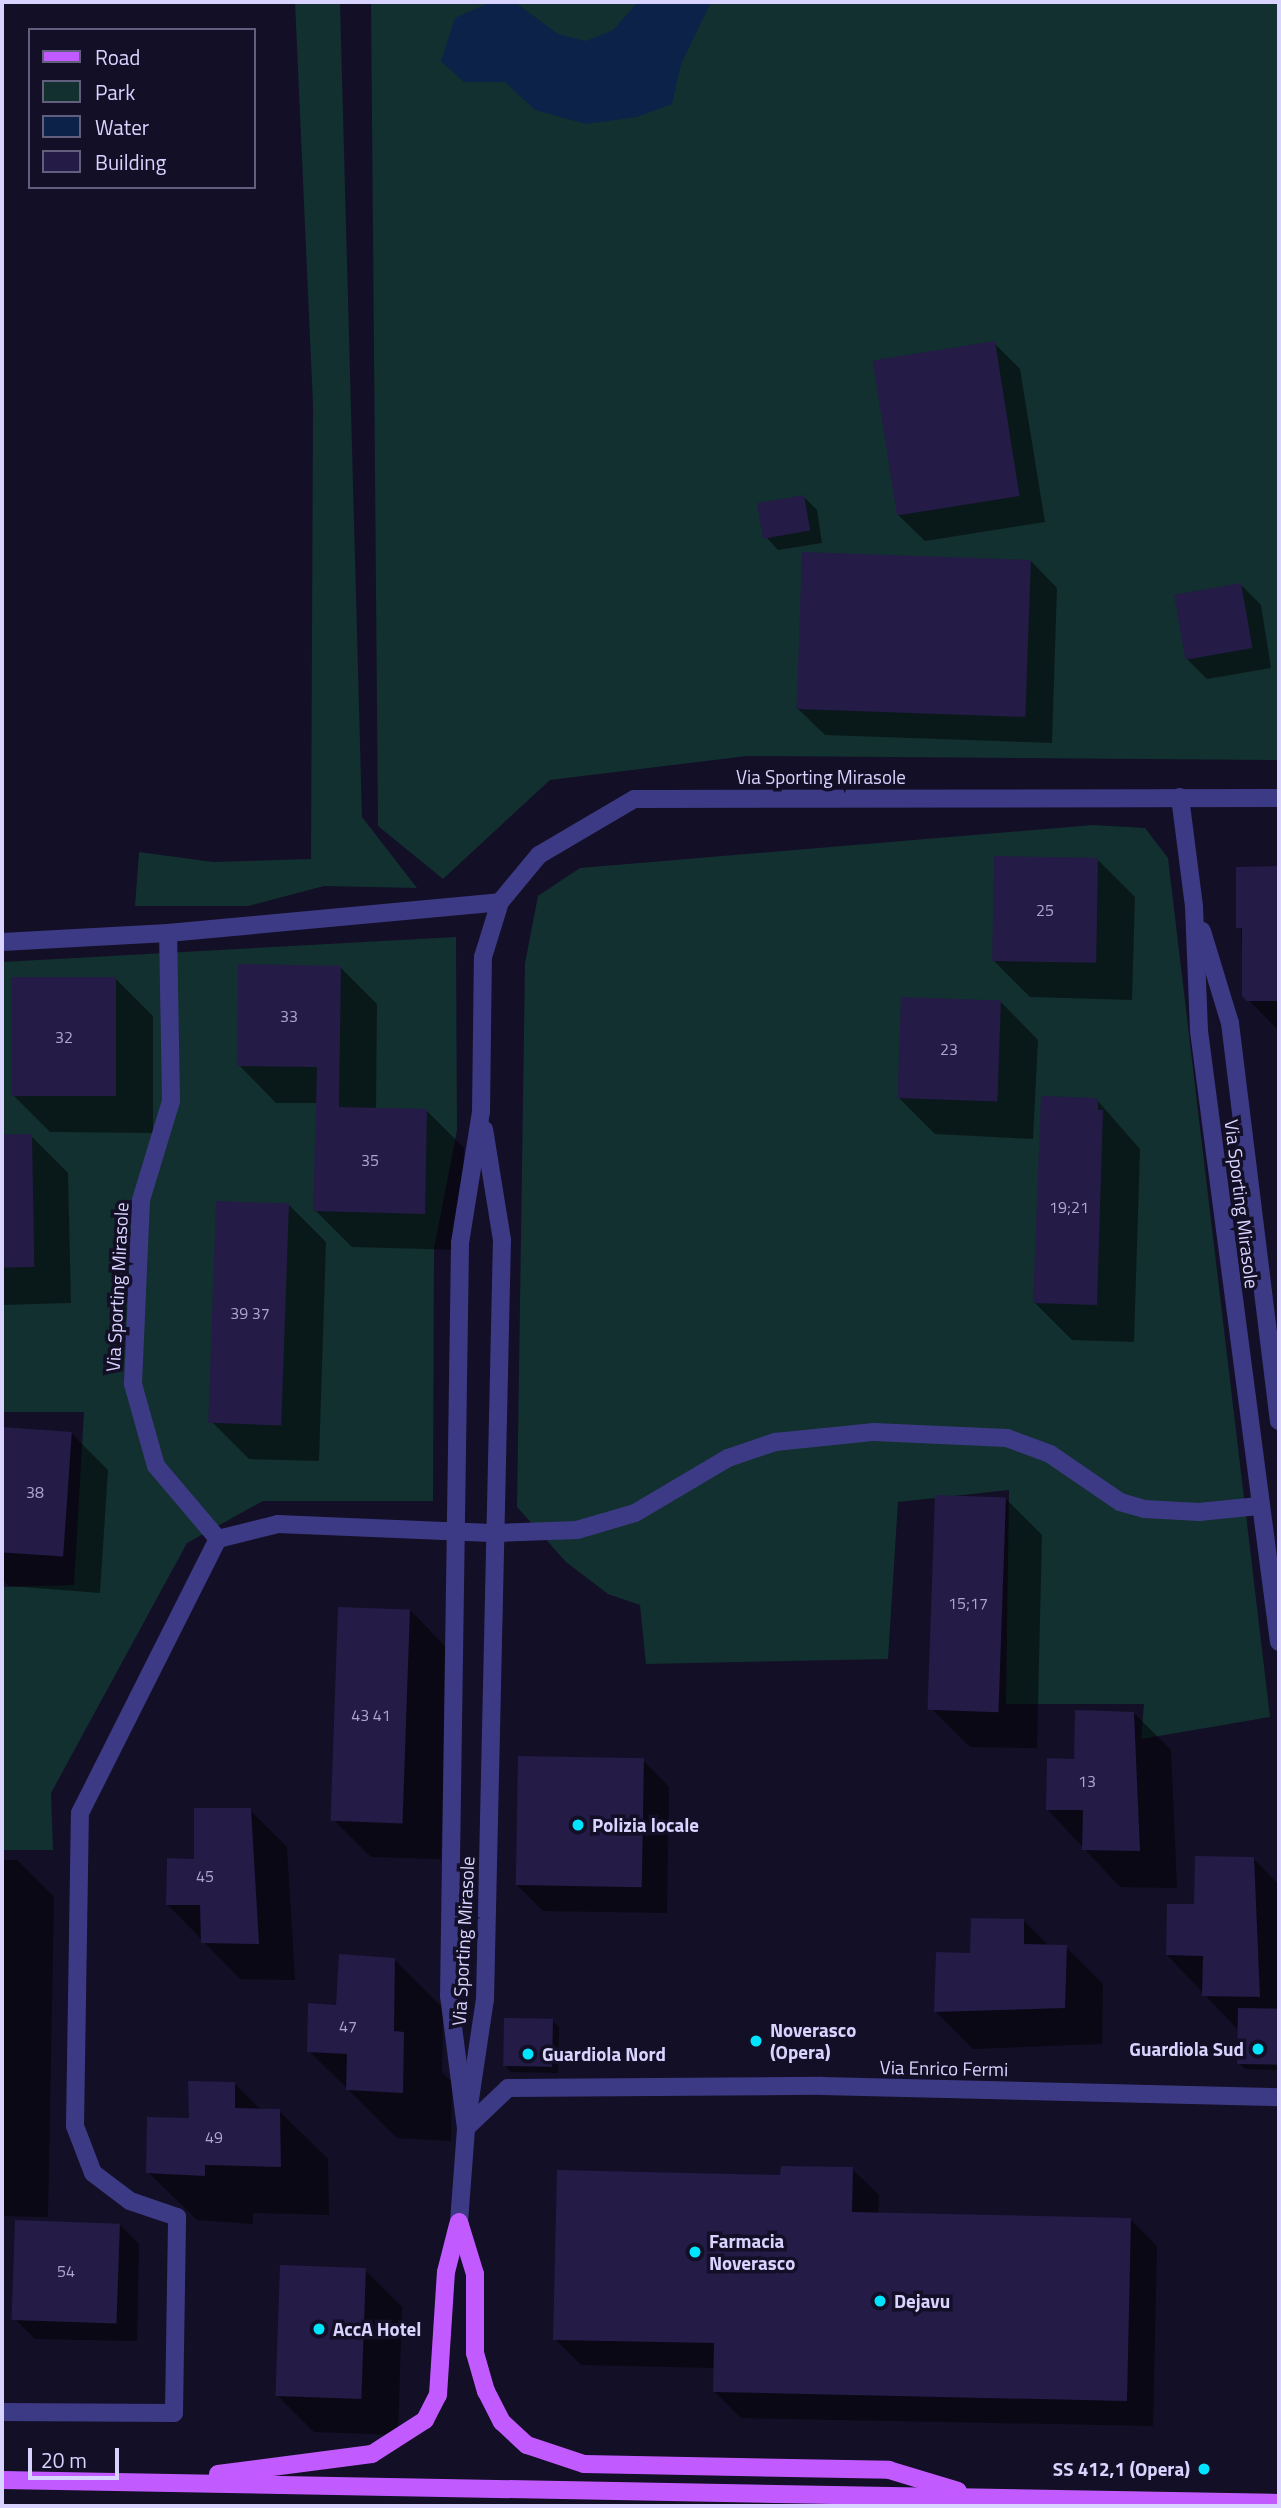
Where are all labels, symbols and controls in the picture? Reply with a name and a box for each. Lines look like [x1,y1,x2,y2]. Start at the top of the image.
legend [28,28,256,189]
text: Road [95,41,140,73]
text: Park [95,76,135,108]
text: Water [95,111,149,143]
text: Building [95,146,166,178]
street label: Via Sporting Mirasole [736,766,906,788]
house number: 25 [1036,900,1054,920]
house number: 33 [280,1006,298,1026]
house number: 32 [55,1027,73,1047]
house number: 23 [940,1039,958,1059]
street label: Via Sporting Mirasole [1220,1118,1264,1290]
house number: 35 [361,1150,379,1170]
house number: 19;21 [1049,1197,1089,1217]
street label: Via Sporting Mirasole [101,1202,133,1372]
house number: 39 37 [230,1303,270,1323]
house number: 38 [26,1482,44,1502]
house number: 15;17 [948,1593,988,1613]
house number: 43 41 [351,1705,391,1725]
house number: 13 [1078,1771,1096,1791]
place label: Polizia locale [592,1814,699,1836]
marker: Polizia locale [570,1817,586,1833]
street label: Via Sporting Mirasole [447,1856,479,2026]
house number: 45 [196,1866,214,1886]
house number: 47 [339,2016,357,2036]
place label: Noverasco (Opera) [770,2019,856,2063]
marker: Noverasco (Opera) [748,2033,764,2049]
place label: Guardiola Sud [1129,2038,1244,2060]
marker: Guardiola Sud [1250,2041,1266,2057]
place label: Guardiola Nord [542,2043,666,2065]
marker: Guardiola Nord [520,2046,536,2062]
street label: Via Enrico Fermi [880,2055,1008,2081]
house number: 49 [205,2127,223,2147]
place label: Farmacia Noverasco [709,2230,795,2274]
marker: Farmacia Noverasco [687,2244,703,2260]
house number: 54 [57,2261,75,2281]
place label: Dejavu [894,2290,950,2312]
marker: Dejavu [872,2293,888,2309]
place label: AccA Hotel [333,2318,421,2340]
marker: AccA Hotel [311,2321,327,2337]
scale bar [32,2434,122,2478]
text: 20 m [41,2444,87,2476]
place label: SS 412,1 (Opera) [1053,2458,1190,2480]
marker: SS 412,1 (Opera) [1196,2461,1212,2477]

